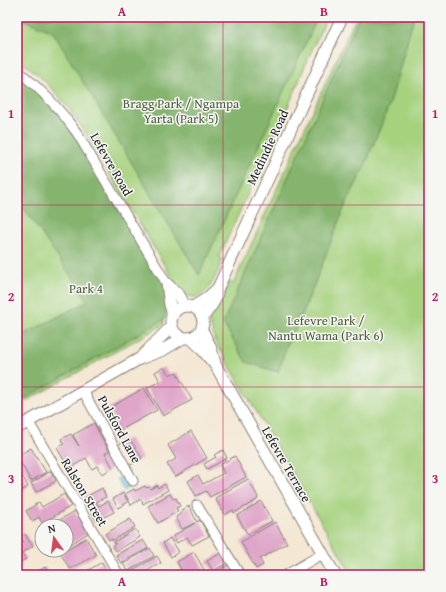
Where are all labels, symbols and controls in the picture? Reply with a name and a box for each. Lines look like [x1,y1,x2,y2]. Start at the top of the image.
text: A [118,2,127,21]
text: B [320,2,328,21]
park label: Bragg Park / Ngampa Yarta (Park 5) [123,94,240,128]
text: 1 [8,104,14,123]
text: 1 [432,104,438,123]
street label: Medindie Road [242,106,293,188]
street label: Lefevre Road [86,129,137,200]
park label: Park 4 [69,279,103,298]
text: 2 [8,287,15,306]
text: 2 [432,287,439,306]
park label: Lefevre Park / Nantu Wama (Park 6) [268,311,384,345]
street label: Pulsford Lane [93,392,146,466]
street label: Lefevre Terrace [257,423,316,506]
street label: Ralston Street [57,454,113,530]
text: 3 [8,469,14,488]
text: 3 [432,469,438,488]
north arrow [34,518,74,558]
text: N [46,519,58,537]
text: A [118,572,127,591]
text: B [320,572,328,591]

